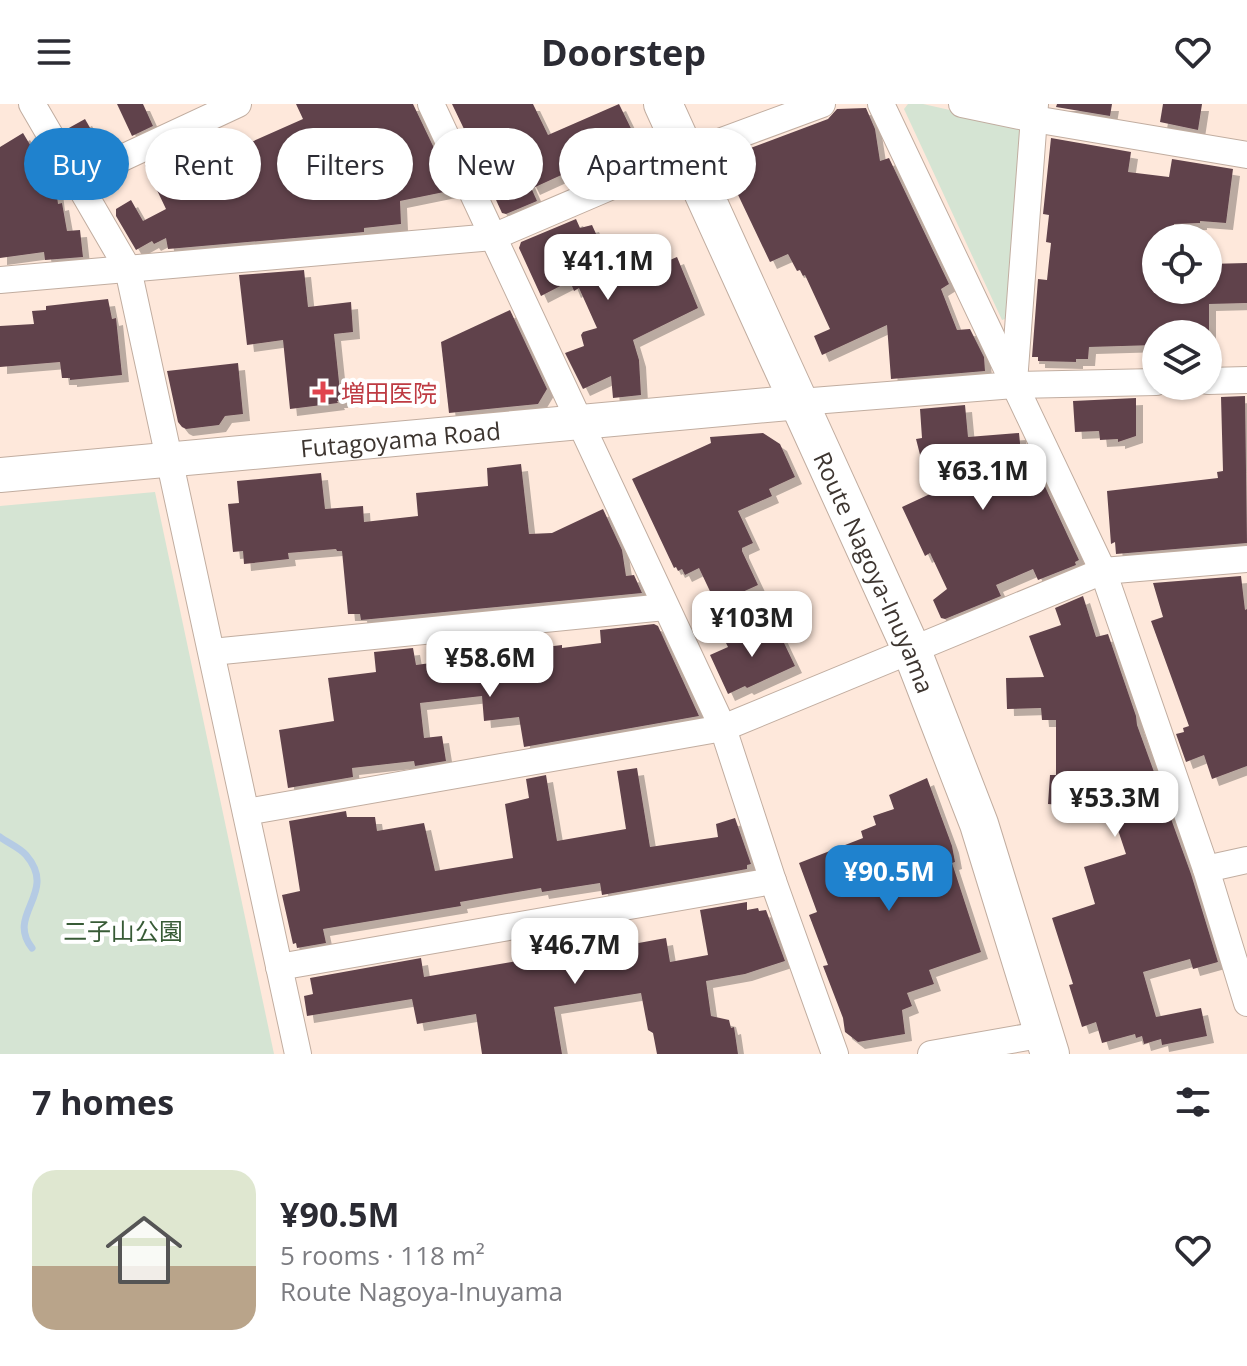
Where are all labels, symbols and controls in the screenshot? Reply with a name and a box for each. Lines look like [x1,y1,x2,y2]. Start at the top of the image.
text: Doorstep [541,28,706,77]
icon: menu [32,30,76,74]
icon: heart [1171,30,1215,74]
chip: Buy [24,128,129,200]
chip: Rent [145,128,261,200]
chip: Filters [277,128,413,200]
chip: New [429,128,543,200]
chip: Apartment [559,128,756,200]
map controls [1142,224,1222,400]
button: locate [1142,224,1222,304]
pin: ¥41.1M [543,234,673,302]
text: ¥41.1M [562,242,654,278]
button: layers [1142,320,1222,400]
place label: 増田医院 [341,376,437,409]
marker: 増田医院 [312,381,334,403]
street label: Futagoyama Road [299,413,502,464]
pin: ¥63.1M [918,444,1048,512]
street label: Route Nagoya-Inuyama [807,446,943,698]
text: ¥63.1M [937,452,1029,488]
pin: ¥103M [696,591,808,659]
text: ¥103M [710,599,794,635]
pin: ¥58.6M [425,631,555,699]
text: ¥58.6M [444,639,536,675]
pin: ¥53.3M [1050,771,1180,839]
text: ¥53.3M [1069,779,1161,815]
pin: ¥90.5M [824,845,954,913]
text: ¥90.5M [843,853,935,889]
park label: 二子山公園 [63,914,183,947]
pin: ¥46.7M [510,918,640,986]
text: ¥46.7M [529,926,621,962]
text: 7 homes [32,1079,174,1125]
icon: filters [1171,1080,1215,1124]
text: ¥90.5M [280,1191,400,1237]
icon: home [96,1202,192,1298]
icon: heart [1171,1228,1215,1272]
text: 5 rooms · 118 m² [280,1237,485,1273]
text: Route Nagoya-Inuyama [280,1273,563,1309]

